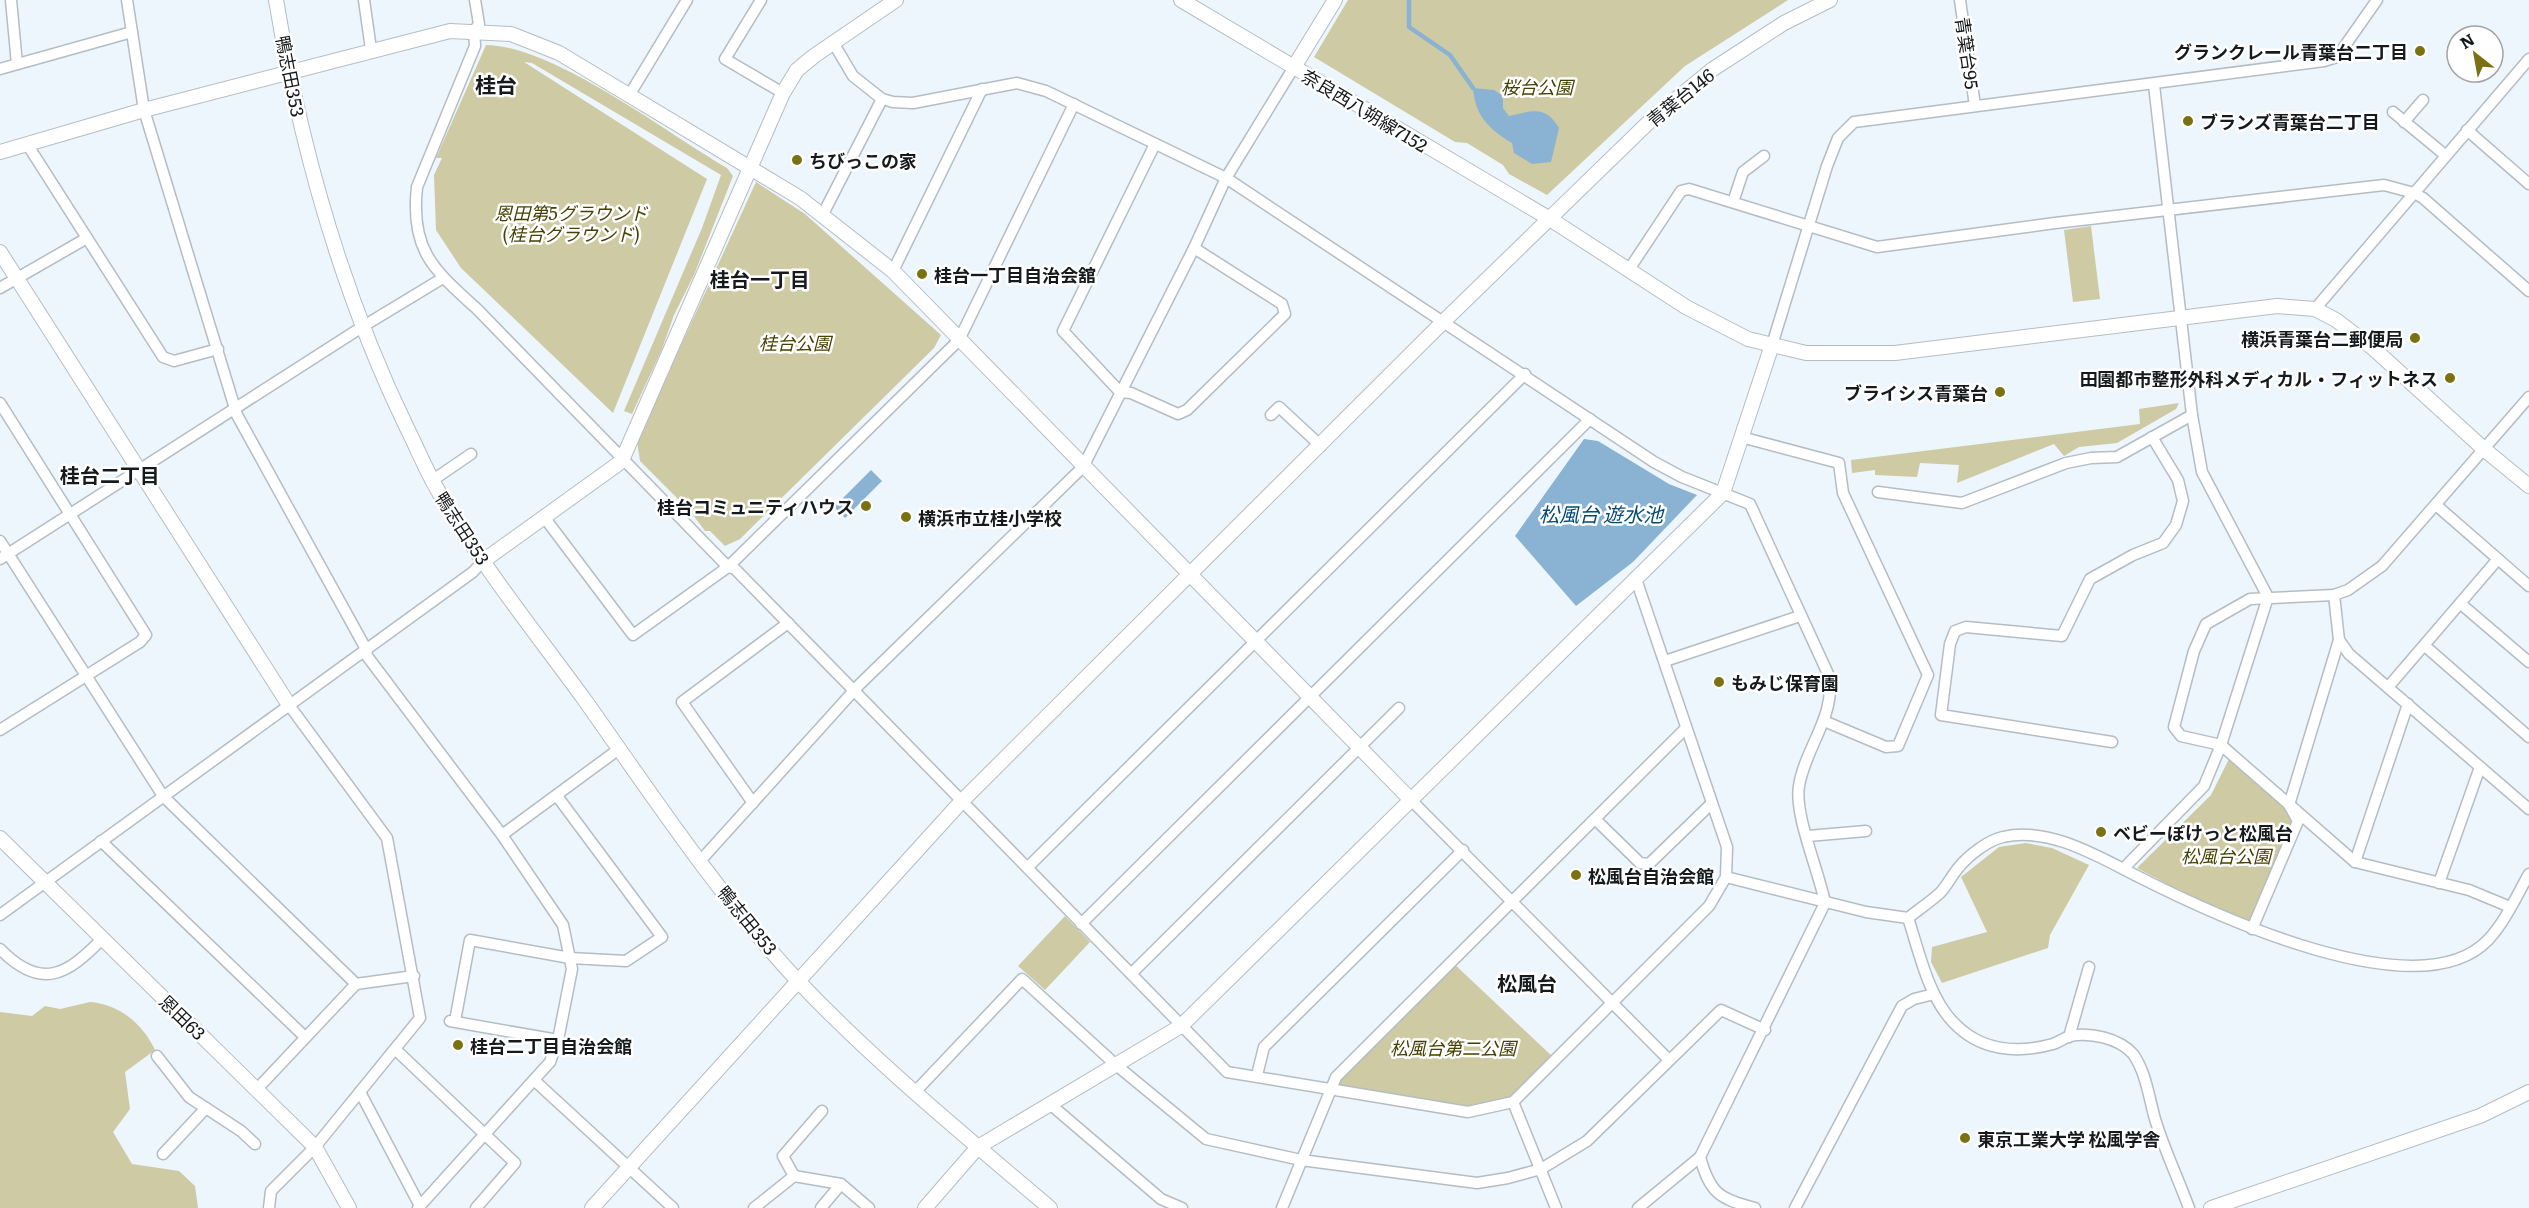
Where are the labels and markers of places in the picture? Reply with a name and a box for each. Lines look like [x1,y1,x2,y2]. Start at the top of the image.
place label: グランクレール青葉台二丁目 [2174,38,2408,65]
marker: グランクレール青葉台二丁目 [2413,44,2427,58]
place label: ブランズ青葉台二丁目 [2200,108,2380,135]
marker: ブランズ青葉台二丁目 [2181,114,2195,128]
place label: ちびっこの家 [809,147,917,174]
marker: ちびっこの家 [790,153,804,167]
place label: 桂台一丁目自治会舘 [934,261,1096,288]
marker: 桂台一丁目自治会舘 [915,267,929,281]
place label: 横浜青葉台二郵便局 [2241,325,2403,352]
marker: 横浜青葉台二郵便局 [2408,331,2422,345]
place label: 田園都市整形外科メディカル・フィットネス [2080,365,2438,392]
marker: 田園都市整形外科メディカル・フィットネス [2443,371,2457,385]
place label: ブライシス青葉台 [1844,379,1988,406]
marker: ブライシス青葉台 [1993,385,2007,399]
place label: 桂台コミュニティハウス [657,493,854,520]
marker: 桂台コミュニティハウス [859,499,873,513]
place label: 横浜市立桂小学校 [918,504,1062,531]
marker: 横浜市立桂小学校 [899,510,913,524]
place label: もみじ保育園 [1731,669,1839,696]
marker: もみじ保育園 [1712,675,1726,689]
place label: ベビーぽけっと松風台 [2113,819,2293,846]
marker: ベビーぽけっと松風台 [2094,825,2108,839]
place label: 松風台自治会館 [1588,862,1714,889]
marker: 松風台自治会館 [1569,868,1583,882]
place label: 桂台二丁目自治会館 [470,1032,632,1059]
marker: 桂台二丁目自治会館 [451,1038,465,1052]
place label: 東京工業大学 松風学舎 [1977,1125,2161,1152]
marker: 東京工業大学 松風学舎 [1958,1131,1972,1145]

